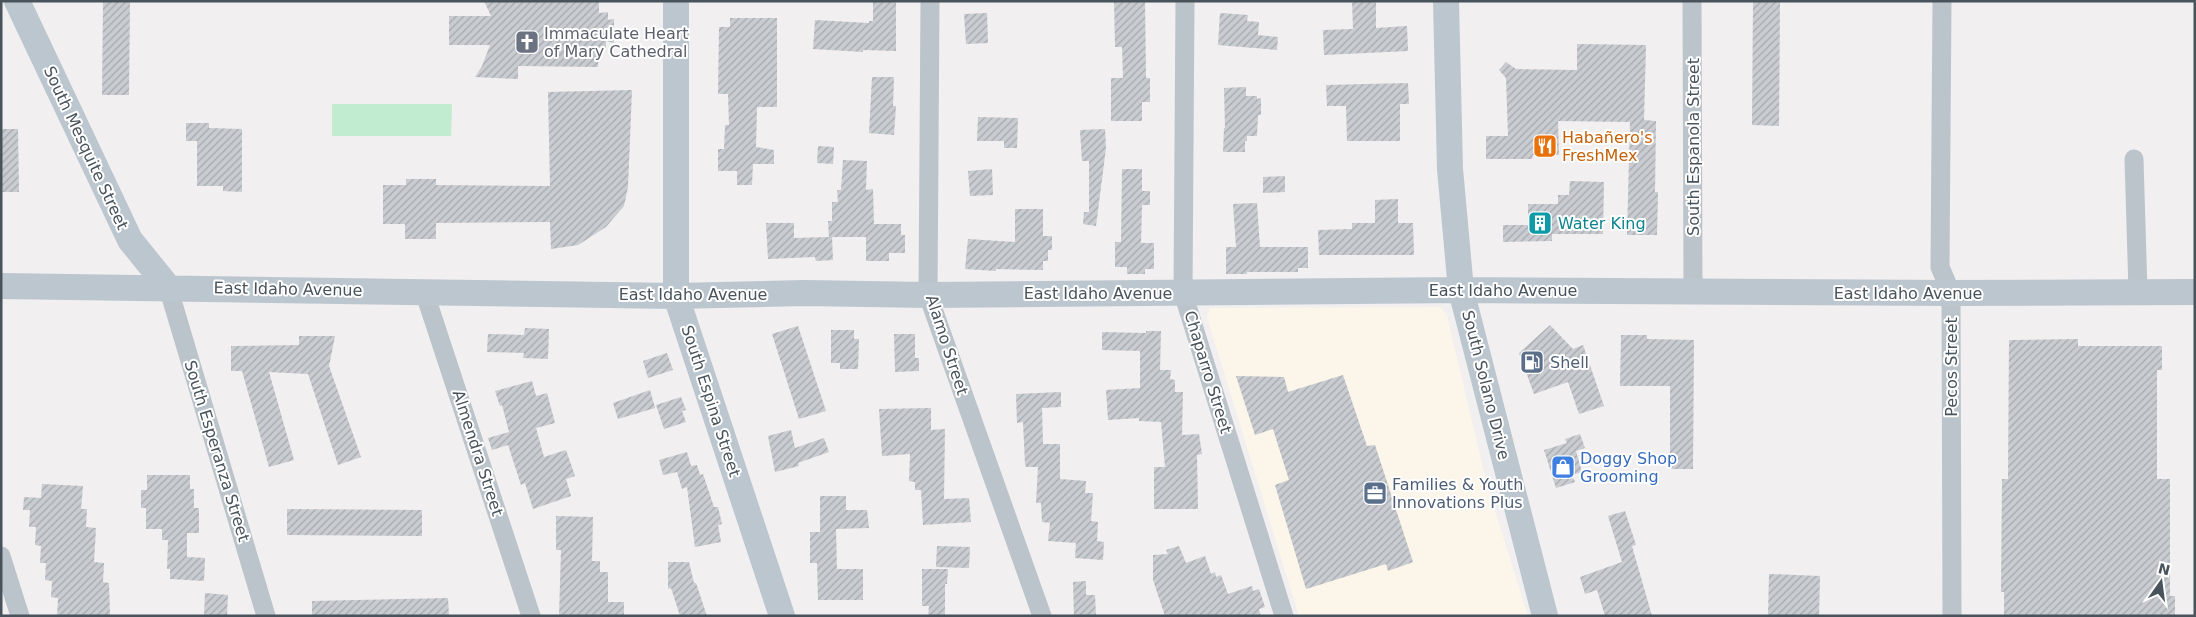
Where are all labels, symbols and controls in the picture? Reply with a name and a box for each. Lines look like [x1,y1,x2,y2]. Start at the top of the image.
place label: Immaculate Heart of Mary Cathedral [544,24,689,61]
church icon: Immaculate Heart of Mary Cathedral [514,29,540,55]
street label: South Espanola Street [1684,58,1703,236]
street label: South Mesquite Street [40,63,132,233]
place label: Habañero's FreshMex [1562,128,1653,165]
restaurant icon: Habañero's FreshMex [1532,133,1558,159]
building icon: Water King [1527,210,1553,236]
place label: Water King [1558,214,1646,233]
street label: East Idaho Avenue [213,278,363,300]
street label: East Idaho Avenue [1429,281,1577,300]
street label: East Idaho Avenue [1024,284,1172,303]
street label: East Idaho Avenue [1834,284,1982,303]
street label: East Idaho Avenue [619,285,767,304]
street label: Alamo Street [922,292,972,398]
street label: Chaparro Street [1180,308,1236,436]
street label: South Solano Drive [1458,308,1514,462]
street label: Pecos Street [1942,317,1961,417]
street label: South Espina Street [678,323,744,479]
fuel station icon: Shell [1519,349,1545,375]
place label: Shell [1550,353,1589,372]
street label: South Esperanza Street [180,358,254,544]
street label: Almendra Street [449,388,507,518]
place label: Doggy Shop Grooming [1580,449,1677,486]
shop icon: Doggy Shop Grooming [1550,454,1576,480]
place label: Families & Youth Innovations Plus [1392,475,1523,512]
office icon: Families & Youth Innovations Plus [1362,480,1388,506]
north arrow [2136,557,2186,607]
text: N [2157,560,2172,579]

